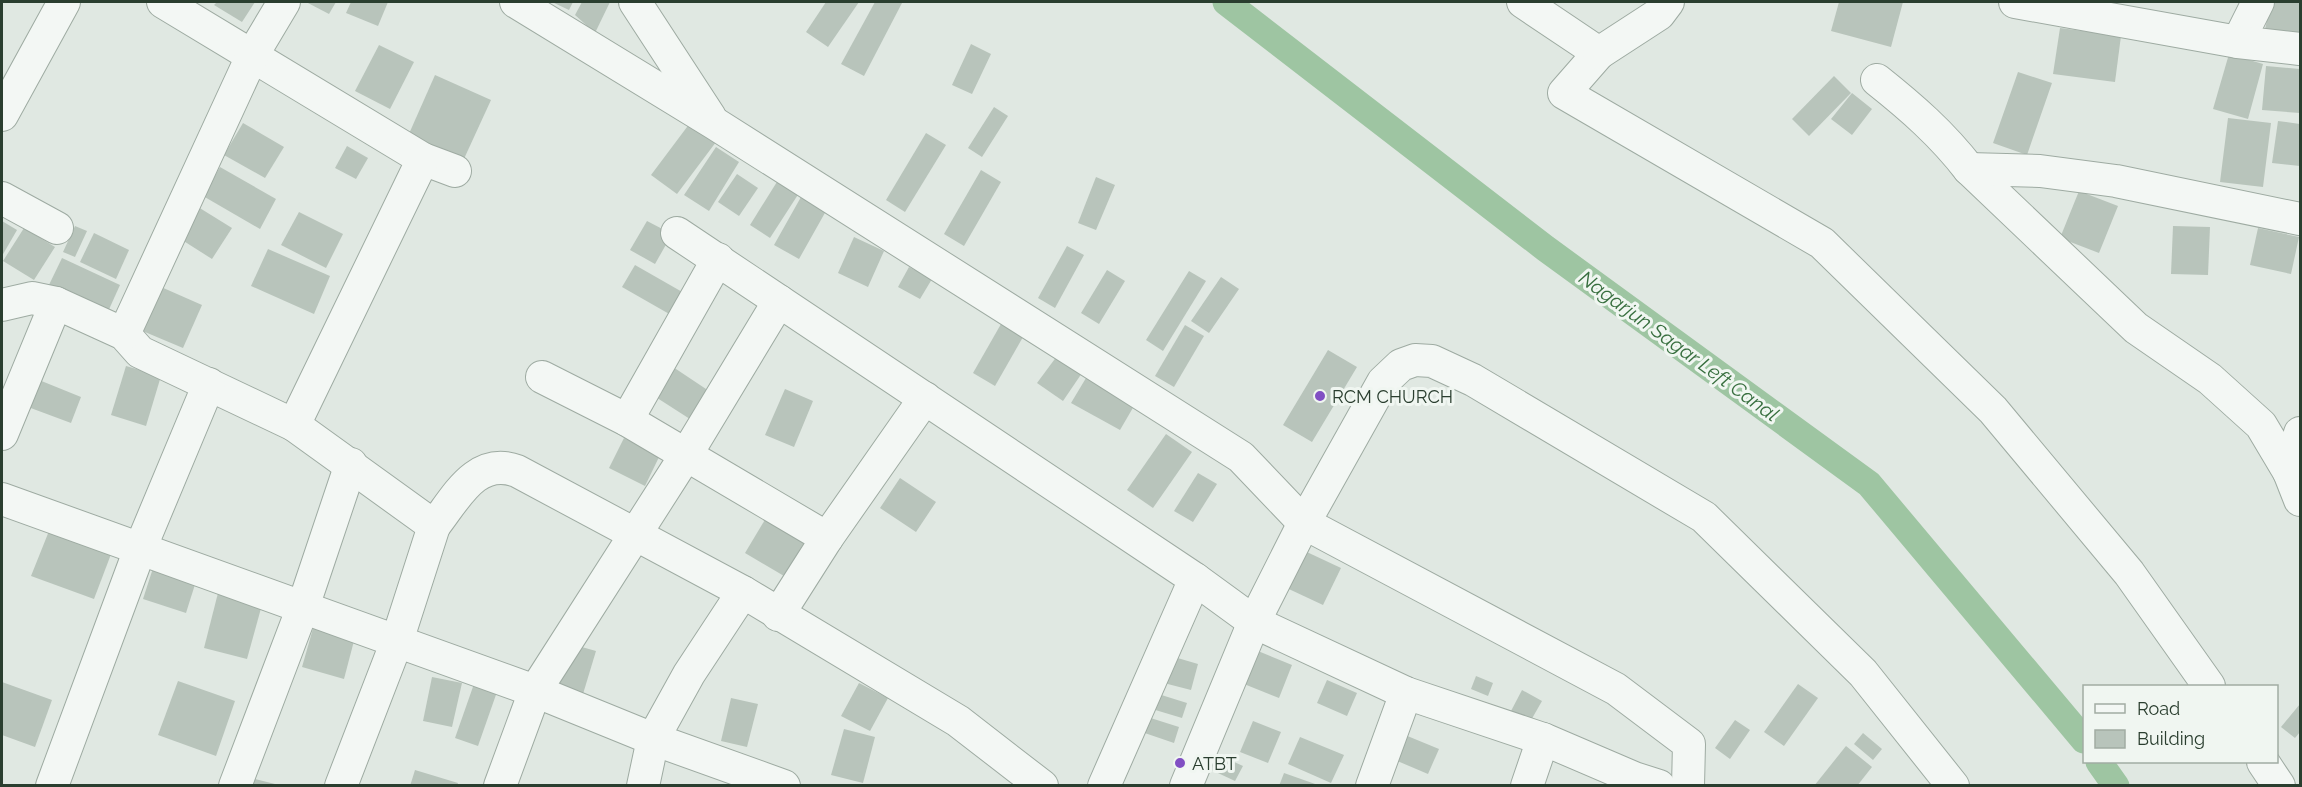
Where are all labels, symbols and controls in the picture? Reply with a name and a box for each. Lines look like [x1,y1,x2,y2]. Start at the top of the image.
water label: Nagarjun Sagar Left Canal [1575,266,1783,426]
place label: RCM CHURCH [1332,386,1453,407]
marker: RCM CHURCH [1313,389,1327,403]
legend [2083,685,2278,763]
text: Road [2137,698,2180,719]
text: Building [2137,728,2205,749]
place label: ATBT [1192,753,1237,774]
marker: ATBT [1173,756,1187,770]

